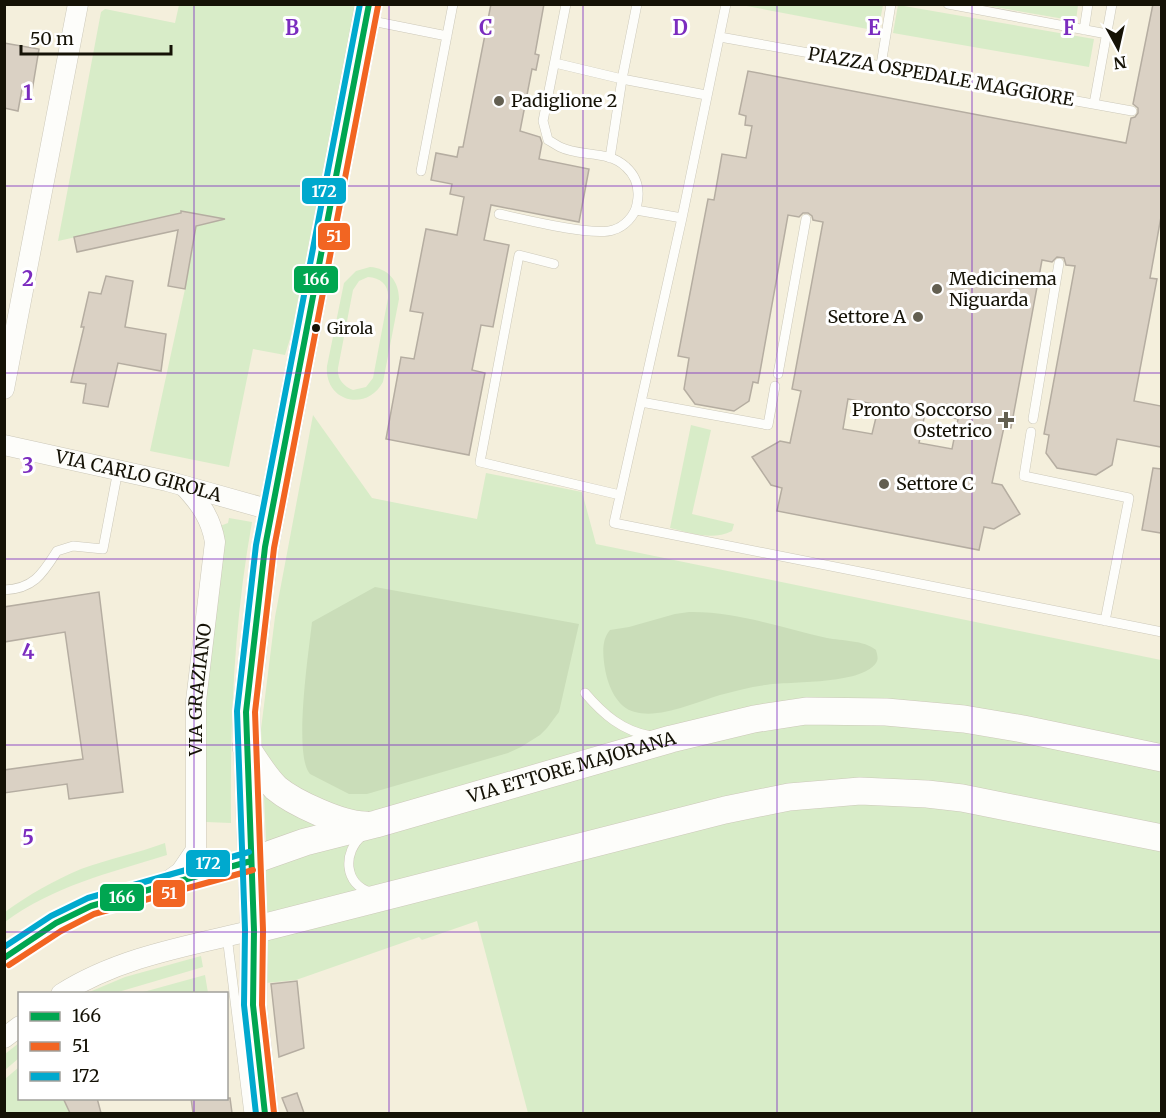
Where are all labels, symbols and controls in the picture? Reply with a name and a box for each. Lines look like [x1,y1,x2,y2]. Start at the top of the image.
text: B [285,15,299,40]
text: C [479,15,493,40]
text: D [672,15,688,40]
text: E [867,15,881,40]
text: F [1063,15,1076,40]
scale bar [21,18,171,56]
north arrow [1088,18,1148,78]
text: 50 m [30,27,74,50]
street label: PIAZZA OSPEDALE MAGGIORE [806,42,1077,111]
text: N [1112,52,1128,74]
text: 1 [23,80,33,105]
place label: Padiglione 2 [511,89,617,112]
marker: Padiglione 2 [492,94,506,108]
line badge: 172 [301,177,347,205]
text: 172 [311,181,337,201]
line badge: 51 [317,222,351,251]
text: 51 [326,226,343,246]
line badge: 166 [293,265,339,294]
text: 2 [22,266,34,291]
place label: Medicinema Niguarda [949,267,1057,311]
text: 166 [303,269,329,289]
marker: Medicinema Niguarda [930,282,944,296]
place label: Settore A [827,305,906,328]
marker: Settore A [911,310,925,324]
place label: Girola [327,318,374,338]
marker: Girola [310,322,322,334]
place label: Pronto Soccorso Ostetrico [852,398,992,442]
marker: Pronto Soccorso Ostetrico [997,411,1015,429]
street label: VIA CARLO GIROLA [52,444,225,507]
text: 3 [22,453,34,478]
place label: Settore C [896,472,974,495]
marker: Settore C [877,477,891,491]
street label: VIA GRAZIANO [183,622,216,757]
text: 4 [22,639,35,664]
street label: VIA ETTORE MAJORANA [464,726,679,808]
text: 5 [22,825,34,850]
line badge: 172 [185,849,231,878]
text: 172 [195,853,221,873]
line badge: 51 [152,879,186,908]
line badge: 166 [99,883,145,912]
text: 51 [161,883,178,903]
text: 166 [109,887,135,907]
legend [18,992,228,1100]
text: 166 [72,1004,101,1027]
text: 51 [72,1034,90,1057]
text: 172 [72,1064,100,1087]

